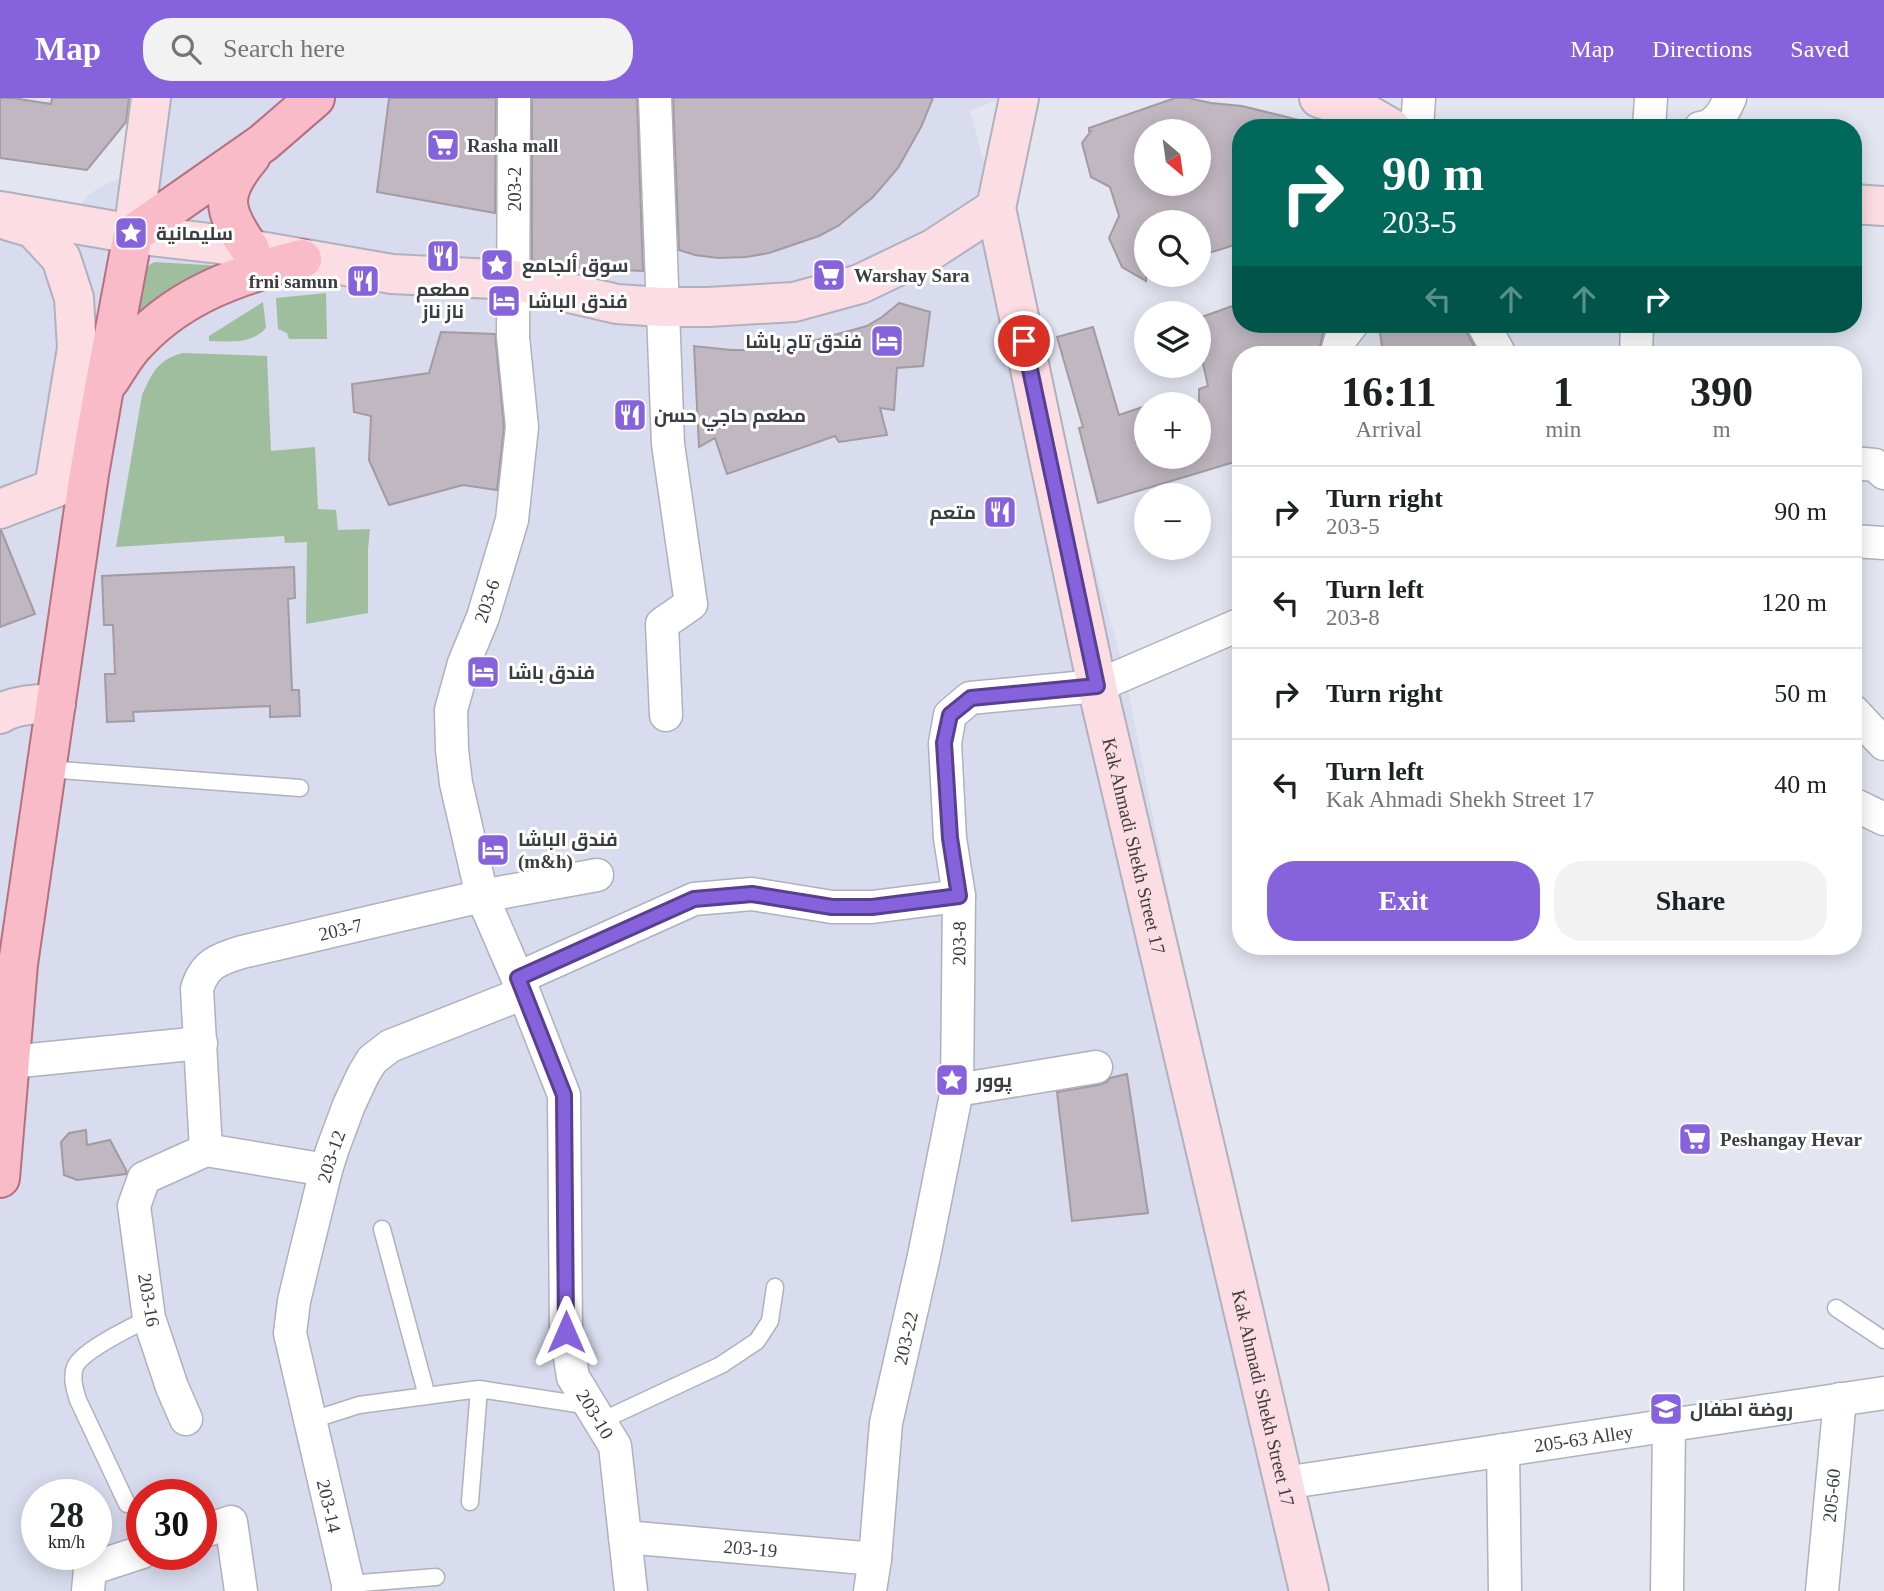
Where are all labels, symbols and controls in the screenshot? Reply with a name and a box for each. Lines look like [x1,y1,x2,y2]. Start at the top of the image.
search box [143,18,633,81]
icon: search [167,30,205,68]
text: Map [35,31,101,67]
text: Search here [223,34,345,63]
text: Map [1570,36,1614,62]
text: Directions [1652,36,1752,62]
text: Saved [1790,36,1849,62]
north arrow [1134,119,1211,196]
map controls [1134,119,1211,560]
supermarket icon: Rasha mall [424,126,462,164]
place label: Rasha mall [467,135,558,156]
text: 90 m [1382,146,1484,201]
icon: right [1267,147,1358,238]
street label: 203-2 [504,167,525,211]
text: 203-5 [1382,204,1457,240]
button: search [1134,210,1211,287]
place icon: سليمانية [112,214,150,252]
place label: سليمانية [156,223,233,244]
restaurant icon: مطعم ناز ناز [424,237,462,275]
place icon: سوق ألجامع [478,246,516,284]
place label: سوق ألجامع [522,252,628,279]
supermarket icon: Warshay Sara [810,256,848,294]
restaurant icon: frni samun [344,262,382,300]
place label: Warshay Sara [854,265,970,286]
place label: frni samun [249,271,338,292]
place label: مطعم ناز ناز [416,279,470,324]
icon: left [1419,280,1457,318]
icon: ahead [1492,280,1530,318]
icon: ahead [1565,280,1603,318]
icon: right [1638,280,1676,318]
hotel icon: فندق الباشا [485,282,523,320]
place label: فندق الباشا [528,291,628,313]
button: layers [1134,301,1211,378]
pin [994,311,1054,371]
hotel icon: فندق تاج باشا [868,322,906,360]
icon: arrive [1005,322,1043,360]
place label: فندق تاج باشا [745,331,862,355]
text: 16:11 [1341,369,1437,415]
text: 1 [1553,369,1574,415]
text: 390 [1690,369,1753,415]
button: + [1134,392,1211,469]
restaurant icon: مطعم حاجي حسن [611,396,649,434]
place label: مطعم حاجي حسن [654,405,806,431]
text: Arrival [1356,417,1422,442]
text: min [1545,417,1581,442]
text: m [1713,417,1731,442]
button: − [1134,483,1211,560]
text: Turn right [1326,484,1443,513]
restaurant icon: متعم [981,493,1019,531]
icon: right [1267,493,1305,531]
text: 90 m [1774,497,1827,526]
place label: متعم [930,502,976,526]
text: 203-5 [1326,514,1380,539]
text: Turn left [1326,575,1424,604]
street label: 203-6 [470,577,504,625]
icon: left [1267,584,1305,622]
text: 120 m [1761,588,1827,617]
text: 203-8 [1326,605,1380,630]
hotel icon: فندق باشا [464,653,502,691]
place label: فندق باشا [508,662,595,684]
icon: right [1267,675,1305,713]
text: Turn right [1326,679,1443,708]
text: 50 m [1774,679,1827,708]
street label: Kak Ahmadi Shekh Street 17 [1099,735,1170,956]
text: Turn left [1326,757,1424,786]
icon: left [1267,766,1305,804]
text: 40 m [1774,770,1827,799]
text: Kak Ahmadi Shekh Street 17 [1326,787,1594,812]
place label: فندق الباشا (m&h) [518,829,618,873]
hotel icon: فندق الباشا (m&h) [474,831,512,869]
button: Exit [1267,861,1540,941]
button: Share [1554,861,1827,941]
street label: 203-7 [316,914,364,944]
street label: 203-8 [948,921,969,966]
place icon: پوور [933,1061,971,1099]
place label: پوور [975,1070,1012,1094]
supermarket icon: Peshangay Hevar [1676,1120,1714,1158]
street label: 203-12 [313,1127,349,1185]
place label: Peshangay Hevar [1720,1129,1863,1150]
street label: 203-16 [134,1272,164,1328]
street label: Kak Ahmadi Shekh Street 17 [1228,1287,1299,1508]
position arrow [529,1295,603,1369]
street label: 203-22 [889,1309,922,1367]
street label: 203-10 [573,1385,618,1442]
school or university icon: روضة اطفال [1647,1390,1685,1428]
place label: روضة اطفال [1690,1399,1793,1422]
street label: 205-63 Alley [1533,1420,1635,1456]
street label: 205-60 [1818,1468,1844,1523]
street label: 203-14 [313,1477,345,1535]
speed limit sign: 30 [126,1479,217,1570]
text: 28 [49,1496,84,1535]
text: km/h [48,1532,85,1552]
street label: 203-19 [723,1535,778,1561]

